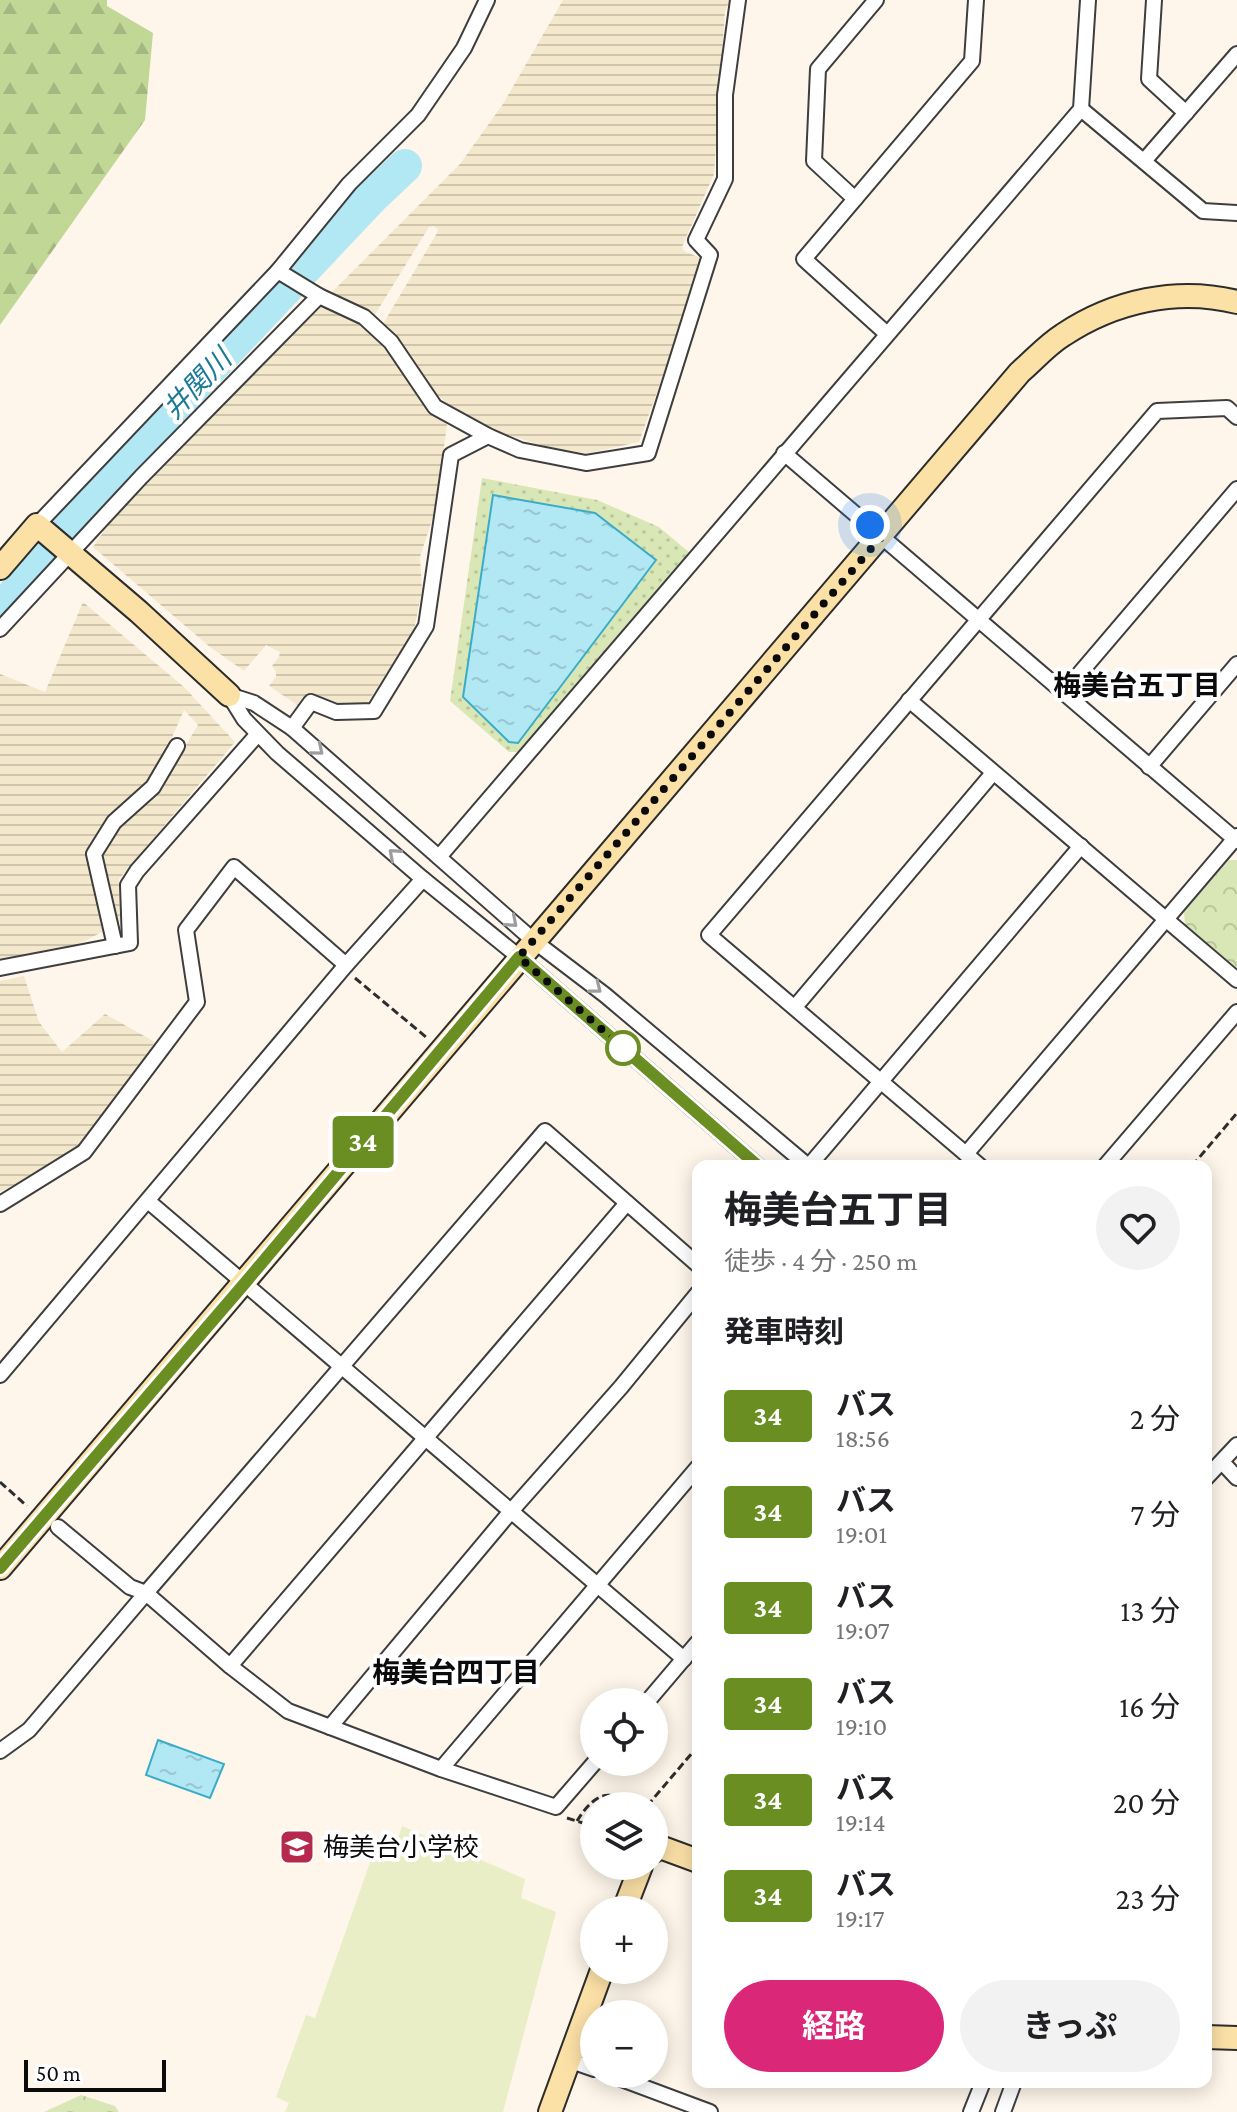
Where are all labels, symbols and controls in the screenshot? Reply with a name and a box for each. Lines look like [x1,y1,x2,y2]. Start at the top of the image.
water label: 井関川 [157,341,239,425]
your location [850,505,890,545]
district label: 梅美台五丁目 [1053,670,1221,701]
one-way arrow [309,740,323,755]
one-way arrow [389,849,403,864]
one-way arrow [503,912,518,927]
one-way arrow [587,979,602,993]
unlabelled marker [606,1031,640,1065]
line badge: 34 [327,1116,399,1168]
text: 34 [349,1126,377,1157]
button: heart [1096,1186,1180,1270]
text: 梅美台五丁目 [724,1189,952,1231]
text: 徒歩 · 4 分 · 250 m [724,1247,917,1276]
text: 発車時刻 [724,1315,844,1348]
text: バス [836,1388,896,1421]
text: 34 [754,1400,782,1431]
text: 2 分 [1130,1402,1180,1435]
text: 18:56 [836,1424,890,1453]
text: バス [836,1484,896,1517]
text: 34 [754,1496,782,1527]
text: 7 分 [1131,1498,1180,1531]
text: 19:01 [836,1520,887,1549]
text: バス [836,1580,896,1613]
text: 34 [754,1592,782,1623]
text: 13 分 [1120,1594,1180,1627]
text: 19:07 [836,1616,890,1645]
district label: 梅美台四丁目 [372,1657,540,1688]
text: バス [836,1676,896,1709]
map controls [580,1688,668,2088]
button: locate [580,1688,668,1776]
text: 34 [754,1688,782,1719]
text: 16 分 [1119,1690,1180,1723]
text: 19:10 [836,1712,887,1741]
text: バス [836,1772,896,1805]
text: 34 [754,1784,782,1815]
text: 20 分 [1113,1786,1180,1819]
button: layers [580,1792,668,1880]
text: 19:14 [836,1808,886,1837]
school or university icon: 梅美台小学校 [278,1828,316,1866]
place label: 梅美台小学校 [323,1833,479,1862]
text: バス [836,1868,896,1901]
text: 34 [754,1880,782,1911]
text: 23 分 [1116,1882,1180,1915]
button: + [580,1896,668,1984]
text: 19:17 [836,1904,884,1933]
button: 経路 [724,1980,944,2072]
button: きっぷ [960,1980,1180,2072]
button: − [580,2000,668,2088]
scale bar [24,2056,166,2092]
text: 50 m [36,2061,81,2086]

